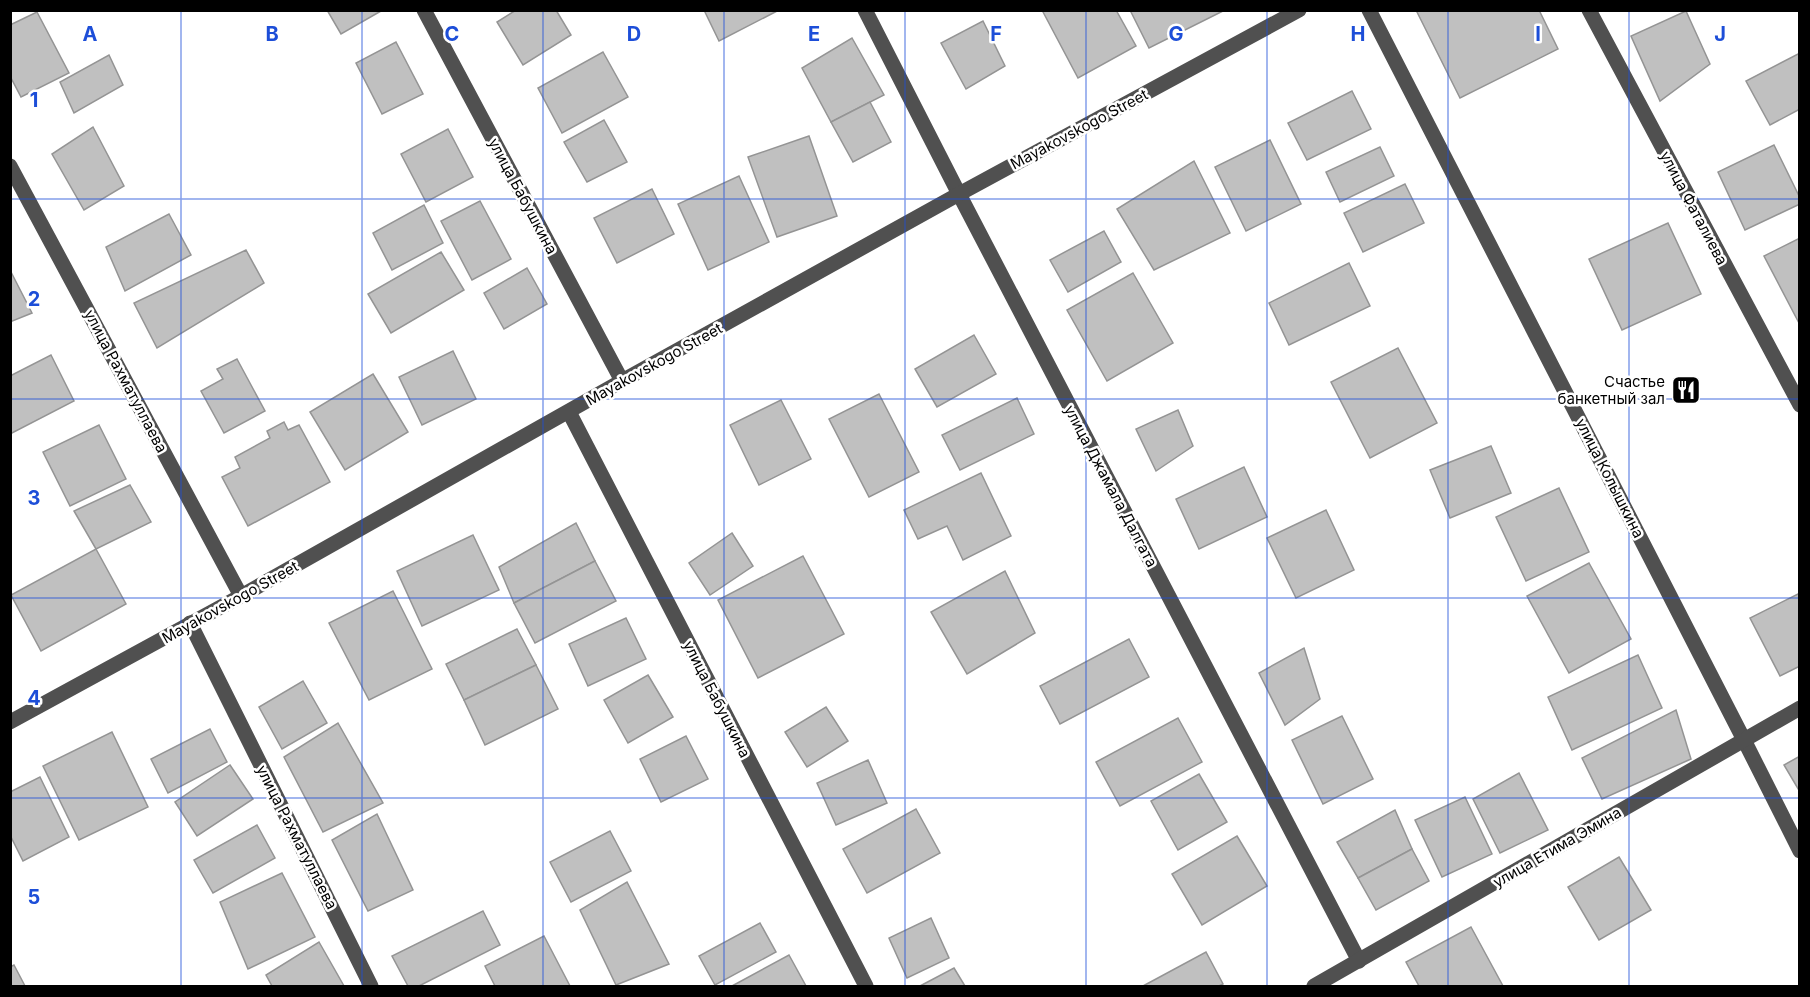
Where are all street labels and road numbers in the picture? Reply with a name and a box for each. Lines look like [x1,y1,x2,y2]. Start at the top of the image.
street label: Mayakovskogo Street [1007,85,1151,173]
street label: улица Бабушкина [484,135,562,257]
street label: улица Фаталиева [1656,148,1732,268]
street label: улица Рахматуллаева [80,306,172,456]
street label: Mayakovskogo Street [582,319,726,409]
street label: улица Джамала Далгата [1060,402,1162,570]
street label: улица Колышкина [1572,415,1648,541]
street label: Mayakovskogo Street [158,557,302,647]
street label: улица Бабушкина [679,637,755,761]
street label: улица Рахматуллаева [252,762,342,912]
street label: улица Етима Эмина [1490,803,1624,891]

